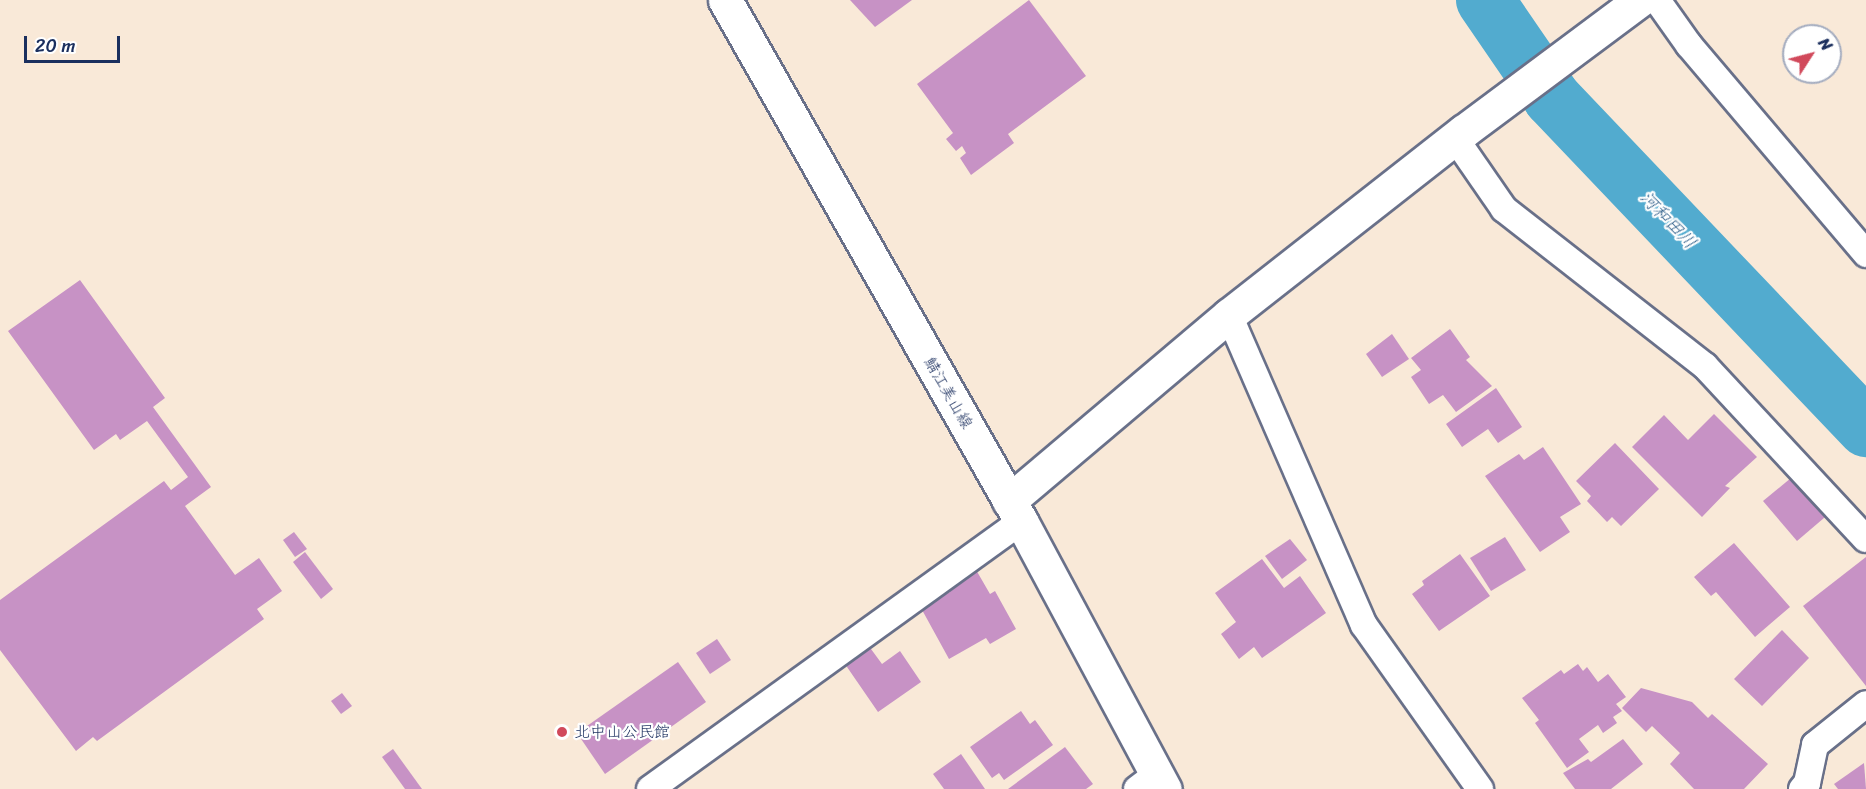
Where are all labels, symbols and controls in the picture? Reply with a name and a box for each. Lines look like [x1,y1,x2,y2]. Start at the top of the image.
scale bar [27,24,123,62]
north arrow [1782,24,1842,84]
text: 20 m [35,30,75,62]
text: N [1810,31,1840,57]
water label: 河和田川 [1635,187,1701,253]
street label: 鯖江美山線 [920,354,976,432]
place label: 北中山公民館 [574,722,670,742]
marker: 北中山公民館 [555,725,569,739]

